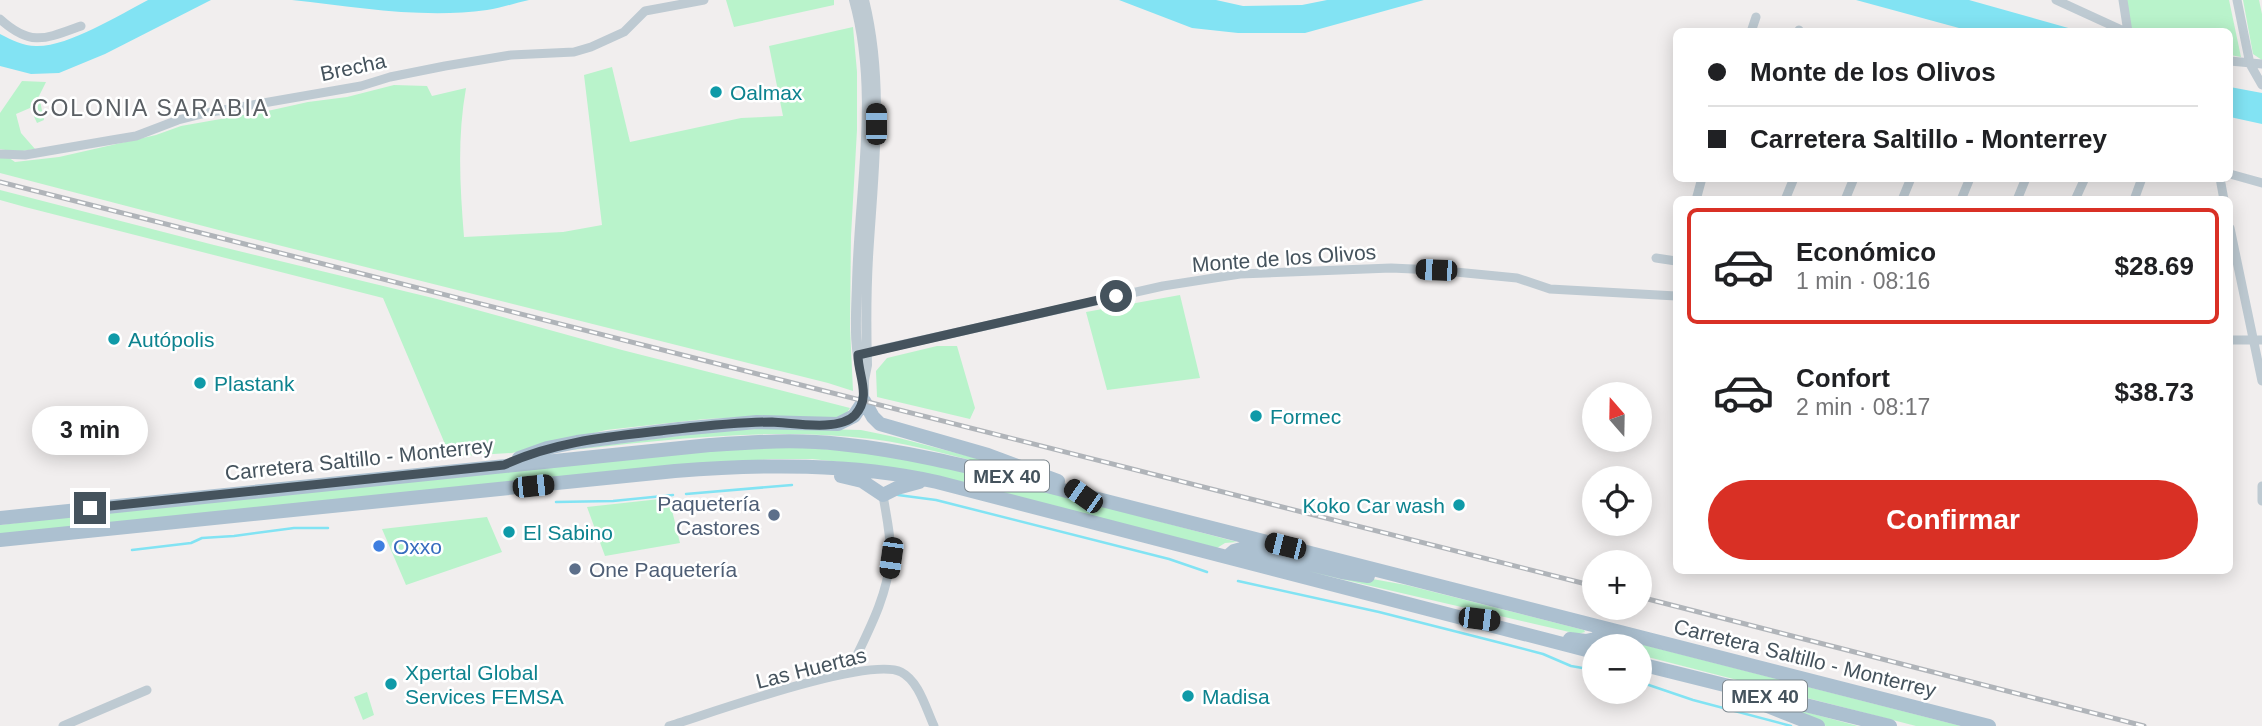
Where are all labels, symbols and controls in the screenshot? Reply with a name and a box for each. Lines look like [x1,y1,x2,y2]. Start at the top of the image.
street label: Brecha [318,49,388,85]
text: Monte de los Olivos [1750,57,1996,87]
place label: Oalmax [730,81,803,104]
marker: Oalmax [708,84,724,100]
district label: COLONIA SARABIA [32,95,270,121]
car [866,103,887,145]
text: Carretera Saltillo - Monterrey [1750,124,2107,154]
icon: car [1712,235,1775,298]
text: Económico [1796,237,1936,267]
street label: Monte de los Olivos [1191,240,1377,276]
text: $28.69 [2114,251,2194,281]
car [1415,259,1458,281]
text: 1 min · 08:16 [1796,268,1930,294]
route start [1100,280,1132,312]
place label: Autópolis [128,328,214,351]
marker: Autópolis [106,331,122,347]
icon: car [1712,361,1775,424]
text: Confort [1796,363,1890,393]
place label: Plastank [214,372,295,395]
marker: Plastank [192,375,208,391]
text: $38.73 [2114,377,2194,407]
north arrow [1582,382,1652,452]
map controls [1582,382,1652,704]
text: 2 min · 08:17 [1796,394,1930,420]
place label: Formec [1270,405,1341,428]
callout: 3 min [32,406,148,456]
marker: Formec [1248,408,1264,424]
text: 3 min [60,417,120,443]
street label: Carretera Saltillo - Monterrey [224,433,495,485]
road number: MEX 40 [965,461,1049,491]
button: locate [1582,466,1652,536]
car [512,473,555,499]
car [1060,475,1107,517]
button: Confirmar [1708,480,2198,560]
route end [74,492,106,524]
place label: Paquetería Castores [657,492,760,539]
place label: Koko Car wash [1303,494,1445,517]
marker: Koko Car wash [1451,497,1467,513]
marker: Paquetería Castores [766,507,782,523]
place label: El Sabino [523,521,613,544]
marker: El Sabino [501,524,517,540]
car [1263,531,1308,561]
place label: Oxxo [393,535,442,558]
car [878,536,905,580]
marker: Oxxo [371,538,387,554]
button: + [1582,550,1652,620]
place label: One Paquetería [589,558,738,581]
marker: One Paquetería [567,561,583,577]
car [1457,606,1502,632]
street label: Carretera Saltillo - Monterrey [1671,614,1939,702]
button: − [1582,634,1652,704]
street label: Las Huertas [753,643,869,693]
place label: Xpertal Global Services FEMSA [405,661,564,708]
marker: Xpertal Global Services FEMSA [383,676,399,692]
road number: MEX 40 [1723,680,1807,712]
place label: Madisa [1202,685,1270,708]
marker: Madisa [1180,688,1196,704]

